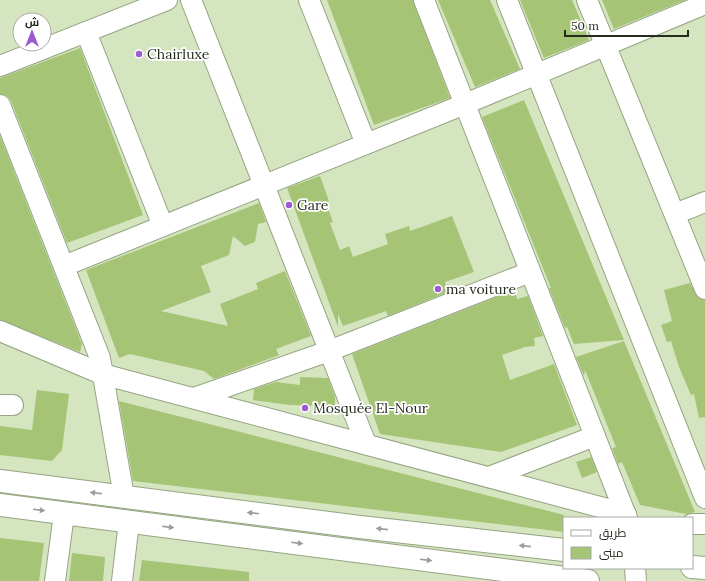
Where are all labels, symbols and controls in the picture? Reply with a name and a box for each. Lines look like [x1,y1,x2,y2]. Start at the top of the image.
north arrow [12,12,52,52]
scale bar [565,12,688,38]
text: ش [25,15,39,29]
text: 50 m [571,18,599,33]
place label: Chairluxe [147,45,210,63]
marker: Chairluxe [134,49,144,59]
place label: Gare [297,196,329,214]
marker: Gare [284,200,294,210]
place label: ma voiture [446,280,517,298]
marker: ma voiture [433,284,443,294]
place label: Mosquée El-Nour [313,399,428,417]
marker: Mosquée El-Nour [300,403,310,413]
one-way arrow [90,490,103,496]
one-way arrow [33,507,45,513]
one-way arrow [247,510,259,516]
legend [563,517,693,569]
one-way arrow [162,524,174,530]
text: طريق [599,525,627,540]
one-way arrow [376,526,388,532]
one-way arrow [291,540,303,546]
one-way arrow [519,542,531,549]
text: مبنى [599,545,624,560]
one-way arrow [419,557,432,563]

